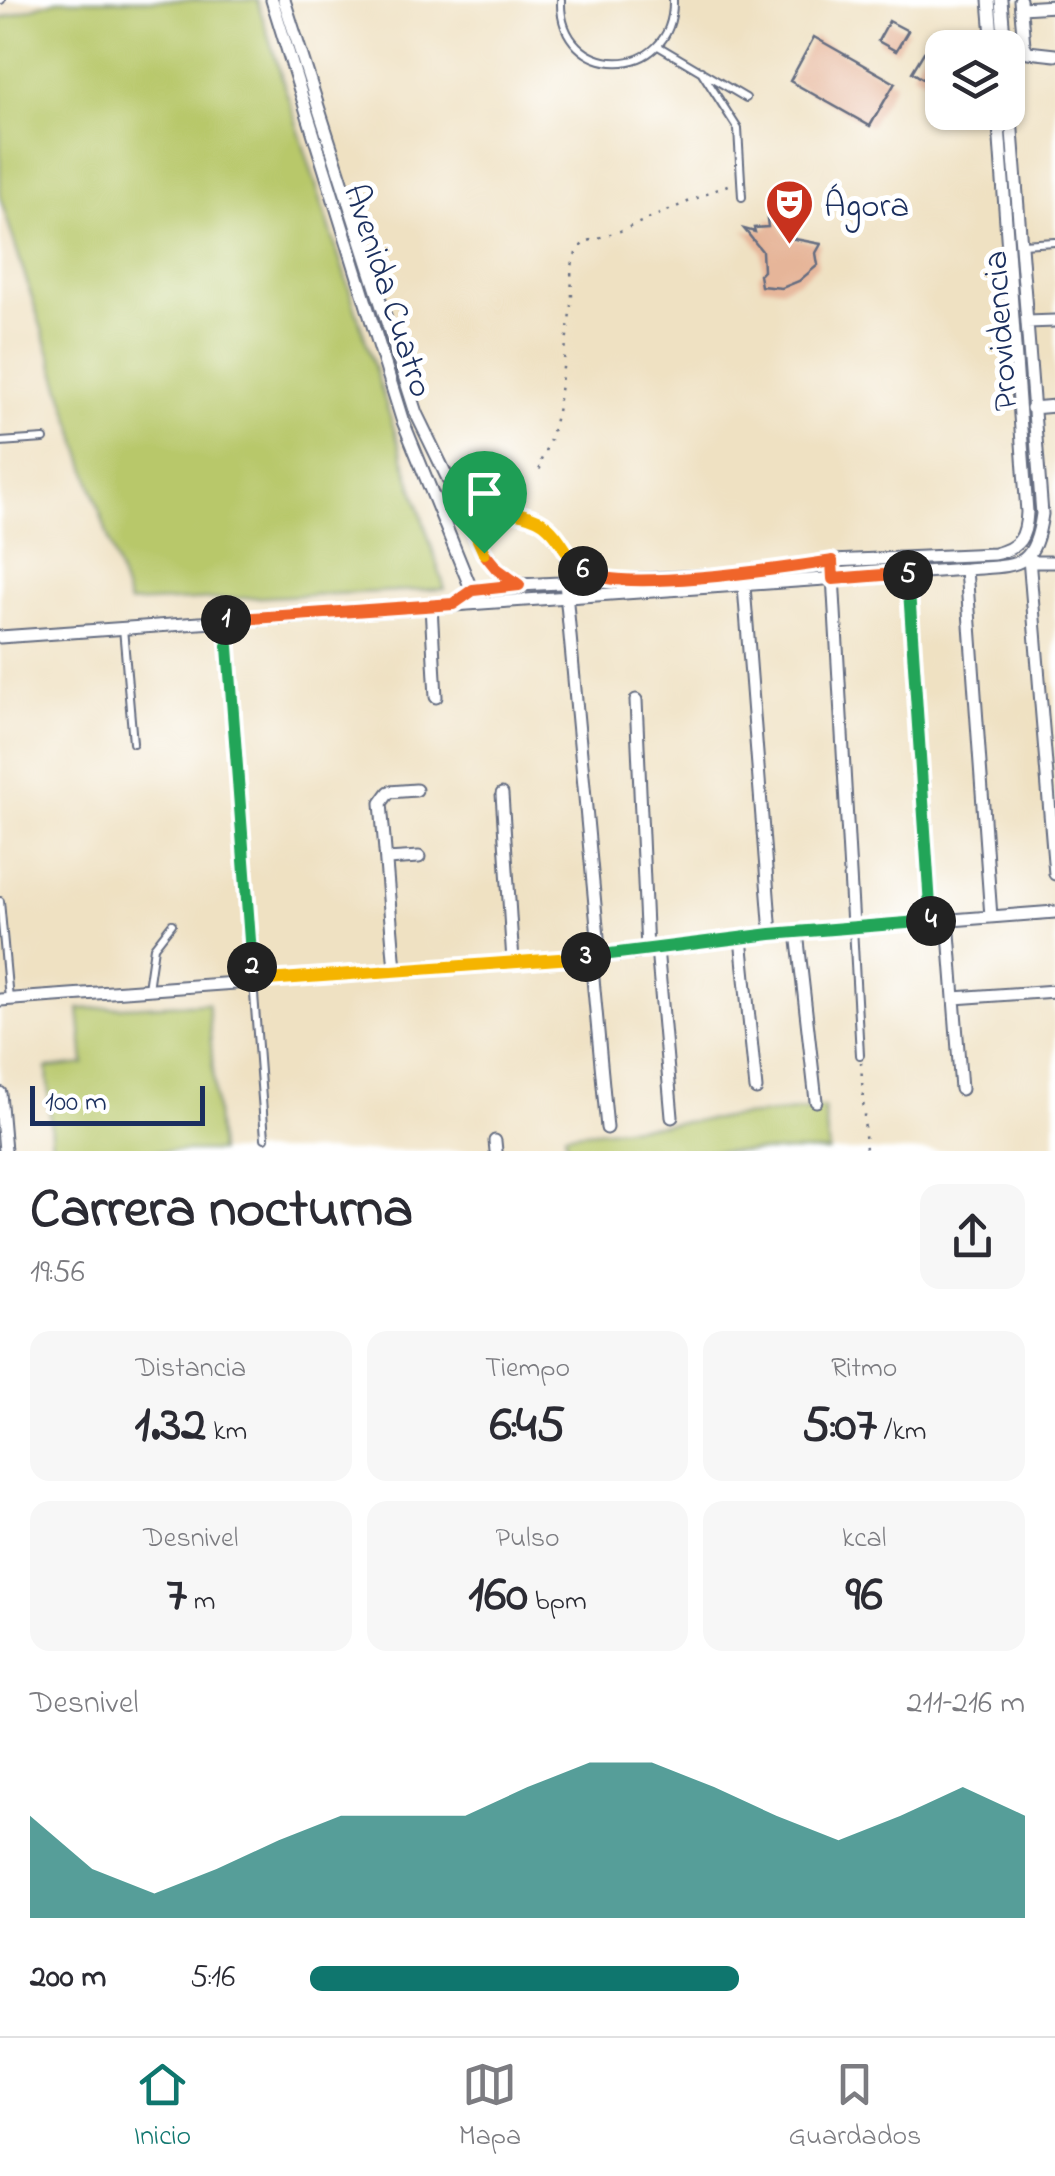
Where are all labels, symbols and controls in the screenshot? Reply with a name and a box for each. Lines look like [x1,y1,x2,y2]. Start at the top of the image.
map controls [925,30,1025,130]
button: layers [925,30,1025,130]
street label: Avenida Cuatro [328,178,445,404]
theatre icon: Ágora [763,178,815,246]
place label: Ágora [824,182,909,233]
street label: Providencia [971,249,1034,413]
pin [442,451,527,554]
icon: arrive [457,466,512,521]
pin: 6 [558,546,608,596]
text: 6 [577,550,589,591]
pin: 5 [883,550,933,600]
text: 5 [900,554,916,595]
pin: 1 [201,595,251,645]
text: 1 [222,599,230,640]
pin: 4 [906,896,956,946]
text: 4 [925,900,937,941]
pin: 3 [561,932,611,982]
text: 3 [580,936,592,977]
pin: 2 [227,942,277,992]
text: 2 [245,946,259,987]
scale bar [30,1081,205,1126]
text: 100 m [45,1083,107,1124]
text: Carrera nocturna [30,1172,413,1252]
button: share [920,1184,1025,1289]
text: 19:56 [30,1250,85,1297]
text: Distancia [135,1349,246,1390]
text: Tiempo [485,1349,570,1390]
text: Ritmo [831,1349,897,1390]
text: 1.32 [135,1390,206,1463]
text: 6:45 [490,1390,565,1463]
text: 5:07 [802,1390,877,1463]
text: km [206,1412,247,1453]
text: /km [877,1412,927,1453]
text: Desnivel [143,1519,238,1560]
text: Pulso [496,1519,559,1560]
text: kcal [842,1519,886,1560]
text: 7 [166,1560,187,1633]
text: 160 [468,1560,528,1633]
text: 96 [846,1560,883,1633]
text: m [187,1582,216,1623]
text: bpm [528,1582,587,1623]
text: Desnivel [30,1681,139,1728]
text: 211–216 m [907,1681,1025,1728]
text: 200 m [30,1955,106,2002]
text: 5:16 [190,1955,235,2002]
tab: Inicio [134,2057,191,2158]
tab: Mapa [459,2057,521,2158]
tab: Guardados [789,2057,921,2158]

